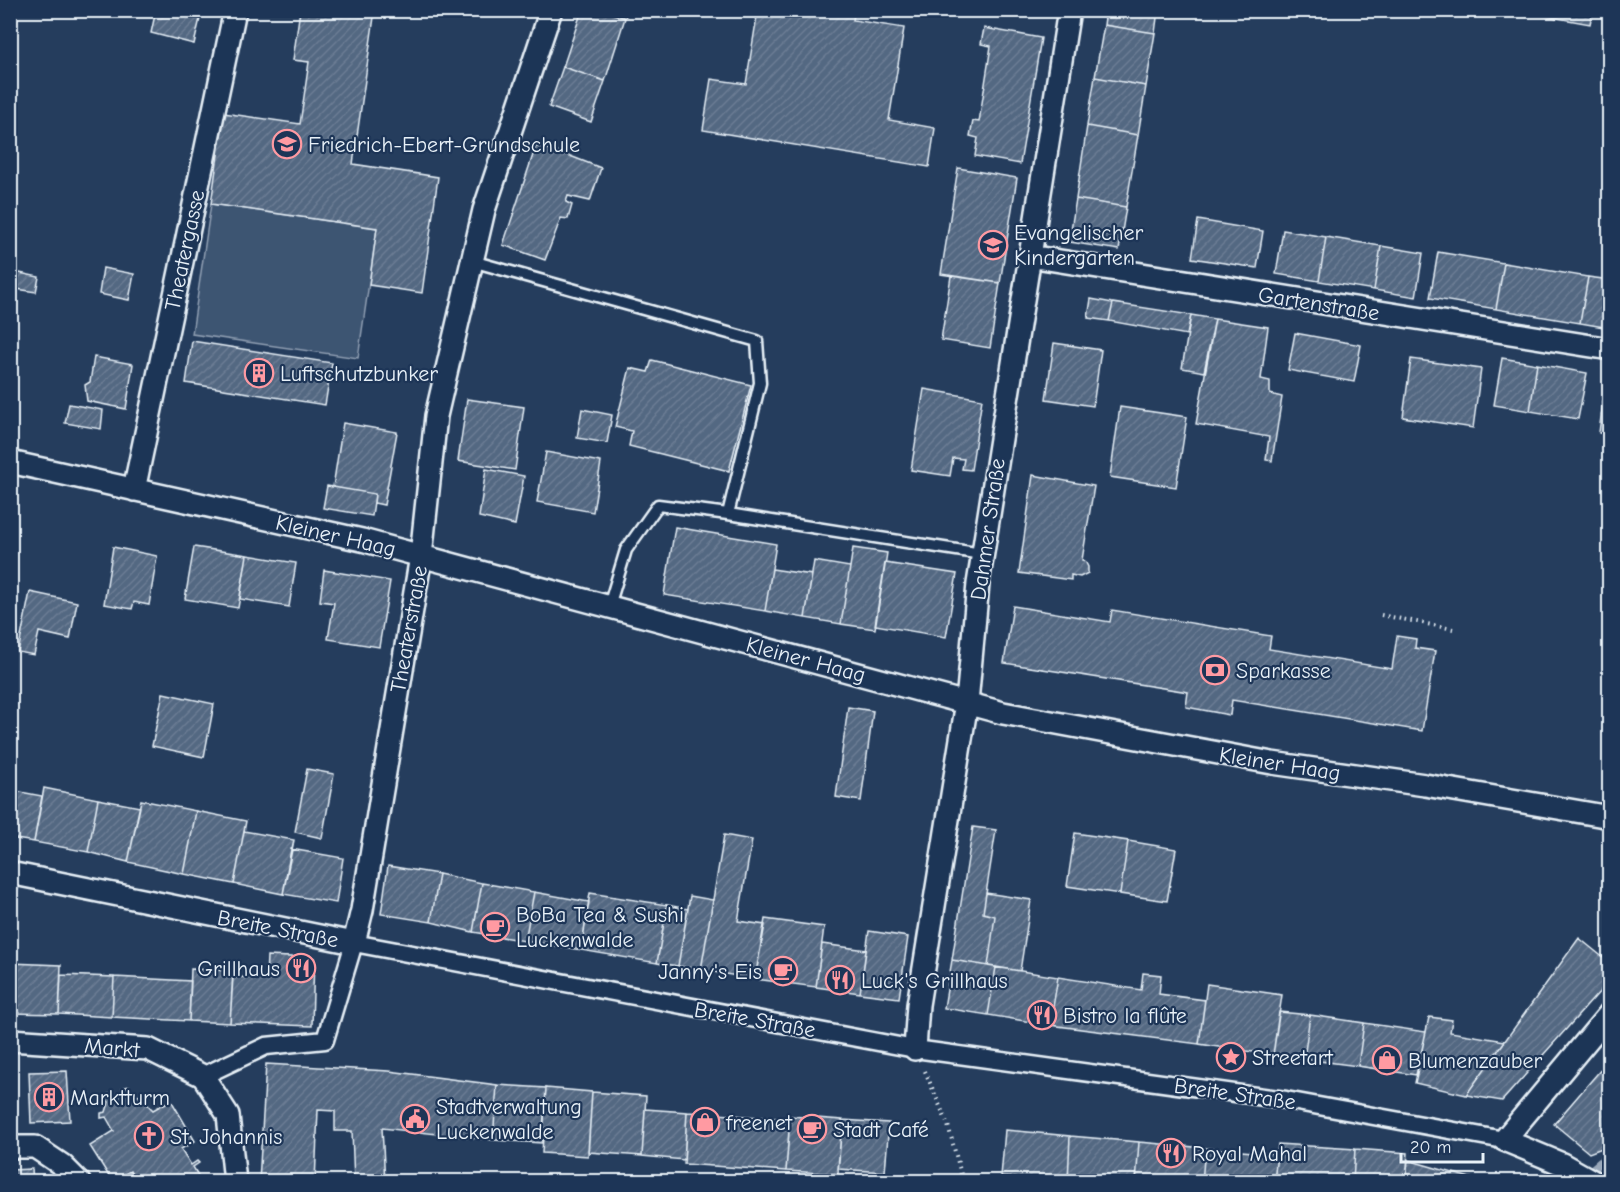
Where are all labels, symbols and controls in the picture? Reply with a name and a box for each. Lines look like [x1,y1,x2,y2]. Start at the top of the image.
school or university icon: Friedrich-Ebert-Grundschule [271,128,303,160]
place label: Friedrich-Ebert-Grundschule [308,132,580,158]
street label: Theatergasse [160,188,210,313]
place label: Evangelischer Kindergarten [1014,220,1144,271]
school or university icon: Evangelischer Kindergarten [977,229,1009,261]
street label: Gartenstraße [1256,282,1381,326]
building icon: Luftschutzbunker [243,357,275,389]
place label: Luftschutzbunker [280,361,438,387]
street label: Dahmer Straße [965,457,1011,602]
street label: Kleiner Haag [273,510,398,562]
street label: Theaterstraße [385,564,433,695]
street label: Kleiner Haag [743,632,868,688]
bank icon: Sparkasse [1199,654,1231,686]
place label: Sparkasse [1236,658,1331,684]
street label: Kleiner Haag [1217,742,1342,786]
place label: BoBa Tea & Sushi Luckenwalde [516,902,684,953]
street label: Breite Straße [215,905,341,953]
cafe icon: BoBa Tea & Sushi Luckenwalde [479,911,511,943]
restaurant icon: Grillhaus [285,952,317,984]
cafe icon: Janny's Eis [767,955,799,987]
place label: Grillhaus [197,956,280,982]
place label: Janny's Eis [658,959,762,985]
restaurant icon: Luck's Grillhaus [824,964,856,996]
place label: Luck's Grillhaus [861,968,1008,994]
street label: Breite Straße [692,997,818,1043]
restaurant icon: Bistro la flûte [1026,999,1058,1031]
place label: Bistro la flûte [1063,1003,1187,1029]
street label: Markt [83,1033,141,1063]
place icon: Streetart [1215,1041,1247,1073]
shop icon: Blumenzauber [1371,1044,1403,1076]
place label: Streetart [1252,1045,1334,1071]
place label: Blumenzauber [1408,1048,1543,1074]
street label: Breite Straße [1172,1073,1297,1115]
building icon: Marktturm [33,1081,65,1113]
place label: Marktturm [70,1085,170,1111]
place label: Stadtverwaltung Luckenwalde [436,1094,582,1145]
public building icon: Stadtverwaltung Luckenwalde [399,1103,431,1135]
shop icon: freenet [689,1106,721,1138]
place label: freenet [725,1110,793,1136]
cafe icon: Stadt Café [796,1113,828,1145]
place label: Stadt Café [833,1117,929,1143]
church icon: St. Johannis [133,1120,165,1152]
place label: St. Johannis [170,1124,282,1150]
scale bar [1401,1126,1484,1164]
restaurant icon: Royal Mahal [1155,1137,1187,1169]
text: 20 m [1410,1137,1451,1158]
place label: Royal Mahal [1192,1141,1307,1167]

